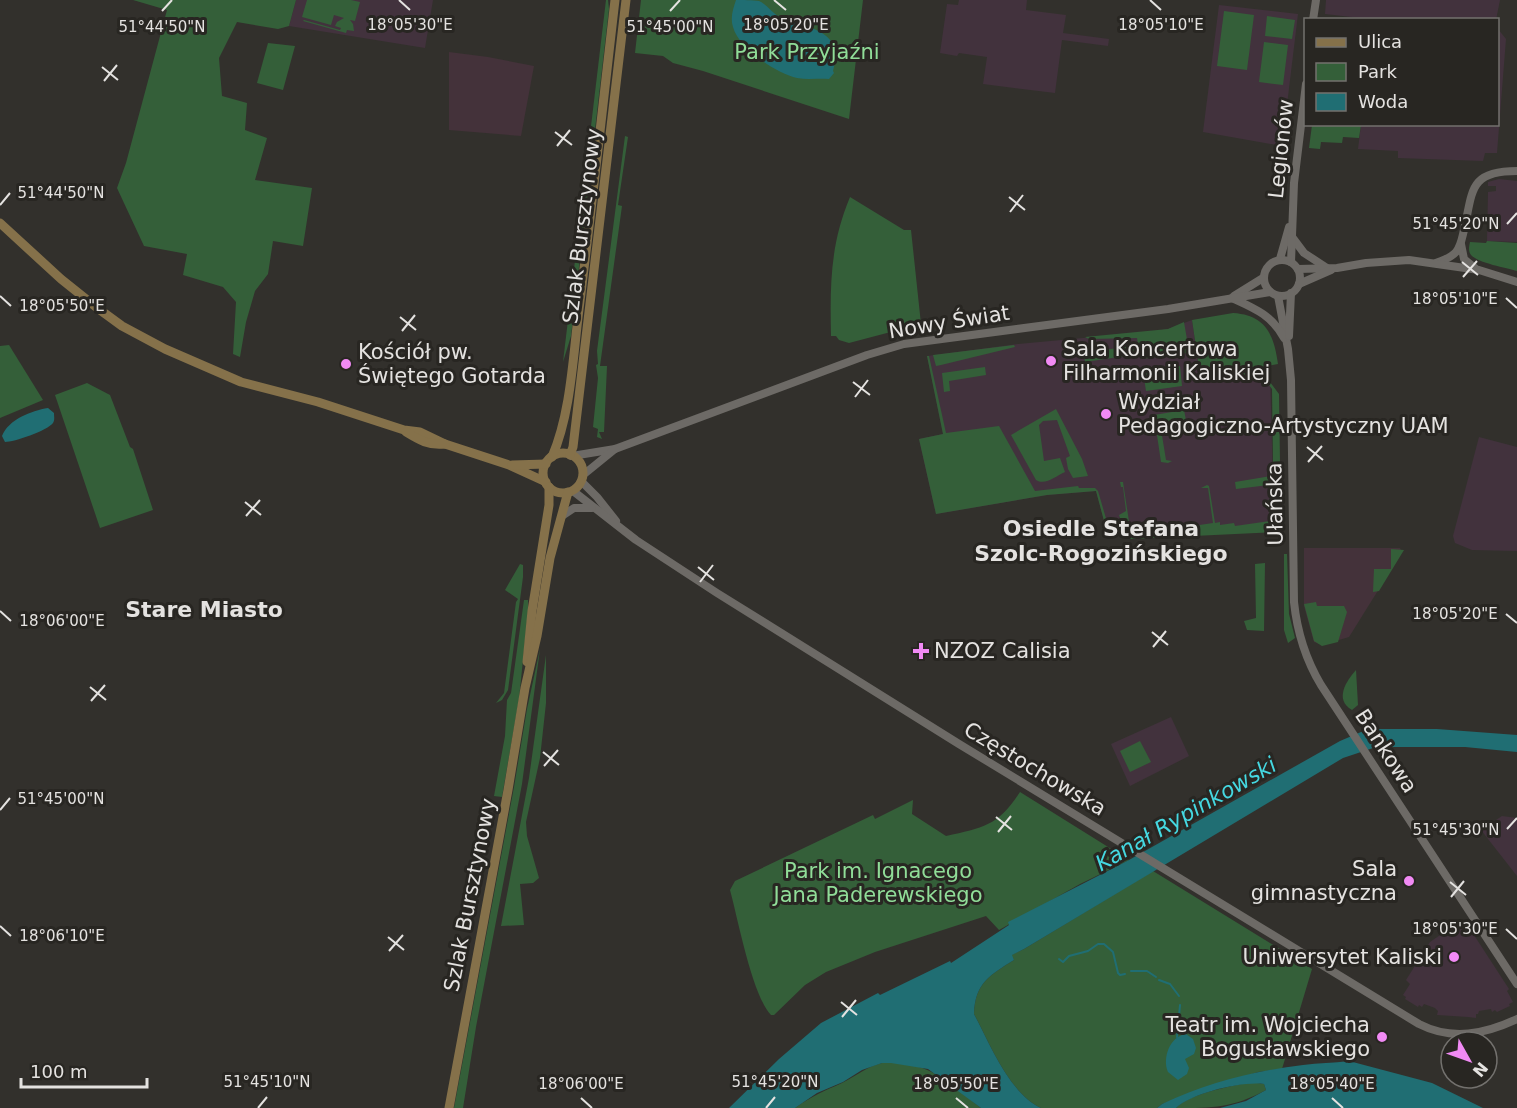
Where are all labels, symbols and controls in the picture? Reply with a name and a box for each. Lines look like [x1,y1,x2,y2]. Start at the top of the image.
text: 18°05'30"E [367,16,453,34]
text: 18°05'20"E [743,16,829,34]
text: 18°05'10"E [1118,16,1204,34]
text: 51°44'50"N [118,18,206,36]
text: 51°45'00"N [626,18,714,36]
legend [1304,18,1499,126]
text: Ulica [1358,31,1402,52]
park label: Park Przyjaźni [734,40,880,64]
text: Park [1358,61,1397,82]
text: Woda [1358,91,1408,112]
street label: Legionów [1264,98,1298,200]
street label: Szlak Bursztynowy [558,127,606,325]
text: 51°44'50"N [17,184,105,202]
text: 51°45'20"N [1412,215,1500,233]
text: 18°05'10"E [1412,290,1498,308]
text: 18°05'50"E [19,297,105,315]
street label: Nowy Świat [887,300,1011,343]
place label: Sala Koncertowa Filharmonii Kaliskiej [1063,337,1270,385]
place label: Kościół pw. Świętego Gotarda [358,340,546,388]
marker: Sala Koncertowa Filharmonii Kaliskiej [1044,354,1058,368]
marker: Kościół pw. Świętego Gotarda [339,357,353,371]
place label: Wydział Pedagogiczno-Artystyczny UAM [1118,390,1449,438]
marker: Wydział Pedagogiczno-Artystyczny UAM [1099,407,1113,421]
street label: Ułańska [1262,462,1288,546]
district label: Osiedle Stefana Szolc-Rogozińskiego [974,516,1228,566]
district label: Stare Miasto [125,597,283,622]
text: 18°05'20"E [1412,605,1498,623]
text: 18°06'00"E [19,612,105,630]
place label: NZOZ Calisia [934,639,1071,663]
marker: NZOZ Calisia [912,642,930,660]
street label: Bankowa [1350,705,1422,797]
street label: Częstochowska [960,717,1110,821]
water label: Kanał Rypinkowski [1091,752,1281,876]
text: 51°45'00"N [17,790,105,808]
street label: Szlak Bursztynowy [439,796,501,994]
text: 51°45'30"N [1412,821,1500,839]
place label: Sala gimnastyczna [1251,857,1397,905]
park label: Park im. Ignacego Jana Paderewskiego [771,859,983,907]
marker: Sala gimnastyczna [1402,874,1416,888]
text: 18°05'30"E [1412,920,1498,938]
text: 18°06'10"E [19,927,105,945]
place label: Uniwersytet Kaliski [1242,945,1442,969]
marker: Uniwersytet Kaliski [1447,950,1461,964]
place label: Teatr im. Wojciecha Bogusławskiego [1165,1013,1370,1061]
marker: Teatr im. Wojciecha Bogusławskiego [1375,1030,1389,1044]
north arrow [1439,1030,1499,1090]
scale bar [21,1051,147,1089]
text: N [1469,1058,1492,1081]
text: 100 m [30,1061,88,1082]
text: 51°45'10"N [223,1073,311,1091]
text: 51°45'20"N [731,1073,819,1091]
text: 18°06'00"E [538,1075,624,1093]
text: 18°05'50"E [913,1075,999,1093]
text: 18°05'40"E [1289,1075,1375,1093]

